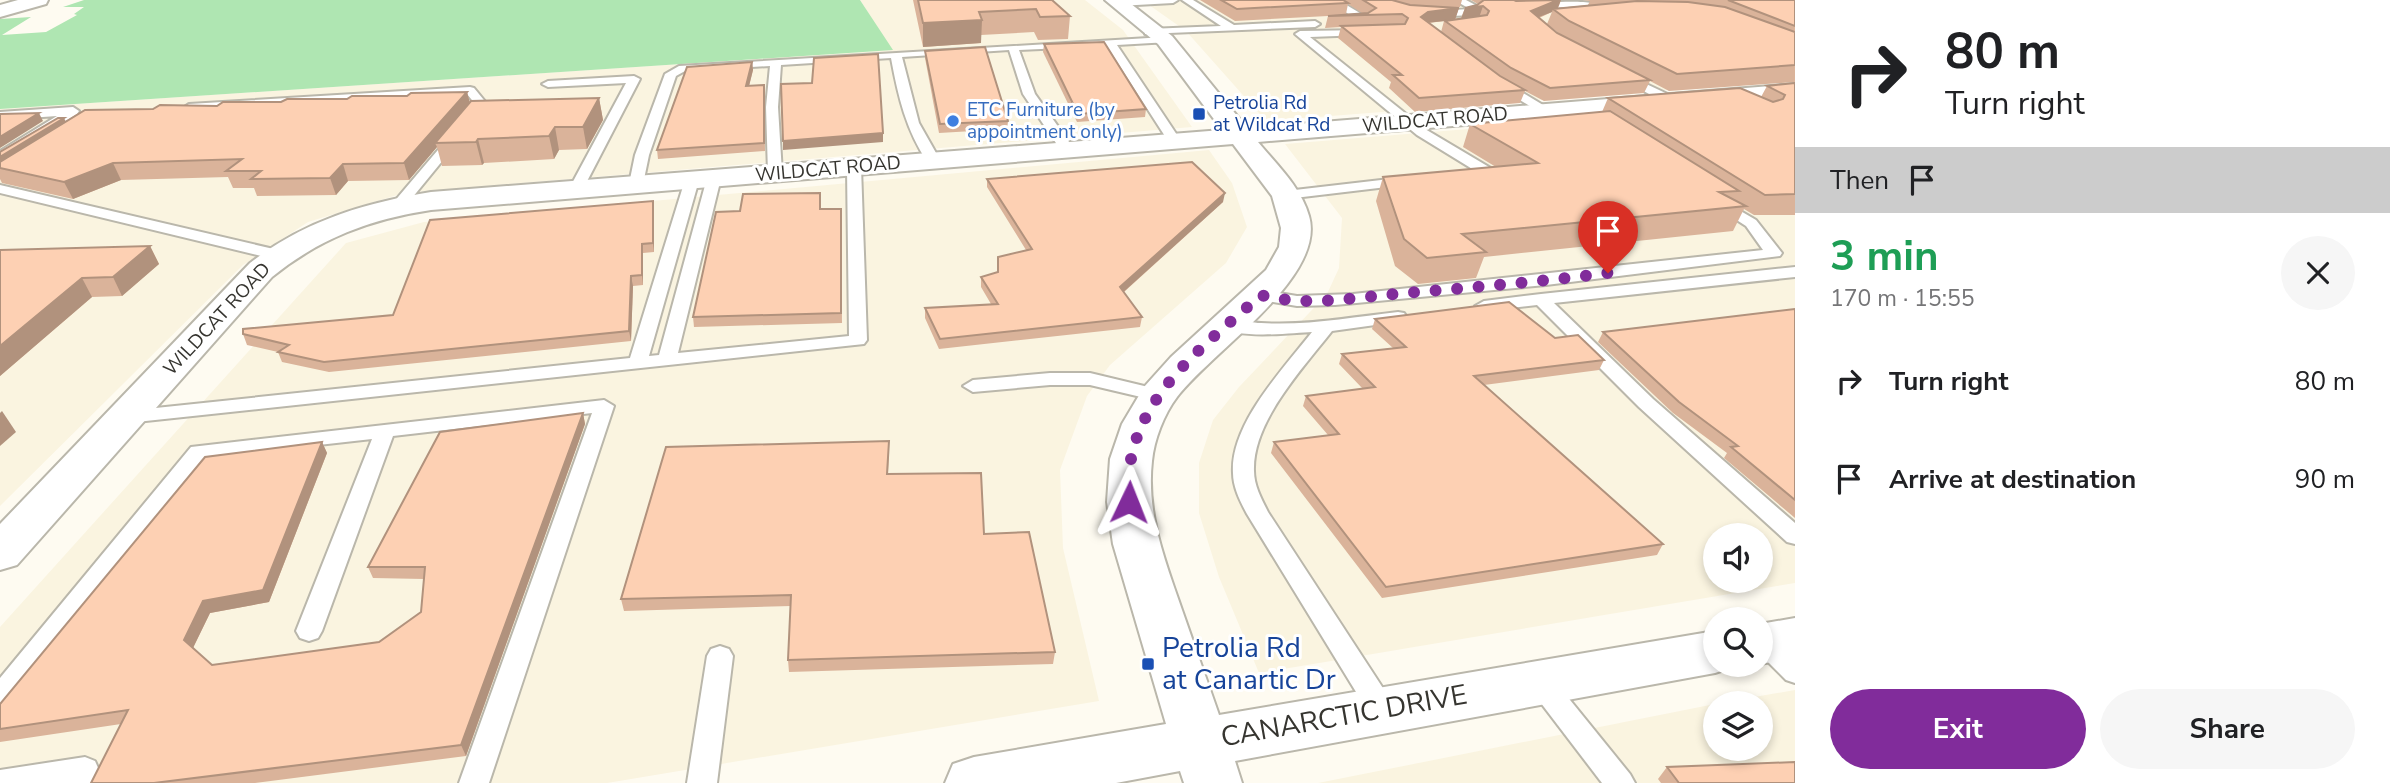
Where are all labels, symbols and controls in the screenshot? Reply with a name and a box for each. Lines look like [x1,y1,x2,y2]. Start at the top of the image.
text: 80 m [1945,18,2060,85]
icon: right [1830,28,1921,119]
text: Turn right [1945,82,2085,125]
place label: Petrolia Rd at Wildcat Rd [1213,90,1330,138]
place label: ETC Furniture (by appointment only) [967,97,1123,145]
street label: WILDCAT ROAD [1361,101,1509,139]
marker: Petrolia Rd at Wildcat Rd [1191,106,1207,122]
marker: ETC Furniture (by appointment only) [945,113,961,129]
street label: WILDCAT ROAD [754,150,902,188]
icon: arrive [1903,161,1941,199]
text: Then [1830,163,1889,198]
pin [1578,201,1638,273]
icon: arrive [1589,212,1627,250]
text: 3 min [1830,228,1939,285]
button: close [2281,236,2355,310]
street label: WILDCAT ROAD [158,257,276,381]
text: 170 m · 15:55 [1830,283,1975,314]
icon: right [1830,362,1868,400]
text: Turn right [1889,364,2008,399]
text: 80 m [2295,364,2355,399]
icon: arrive [1830,460,1868,498]
text: Arrive at destination [1889,462,2136,497]
text: 90 m [2295,462,2355,497]
position arrow [1092,465,1166,539]
map controls [1703,523,1773,761]
button: sound [1703,523,1773,593]
button: search [1703,607,1773,677]
place label: Petrolia Rd at Canartic Dr [1162,629,1336,699]
marker: Petrolia Rd at Canartic Dr [1140,656,1156,672]
street label: CANARCTIC DRIVE [1218,676,1470,756]
button: Exit [1830,689,2086,769]
button: Share [2100,689,2355,769]
button: layers [1703,691,1773,761]

